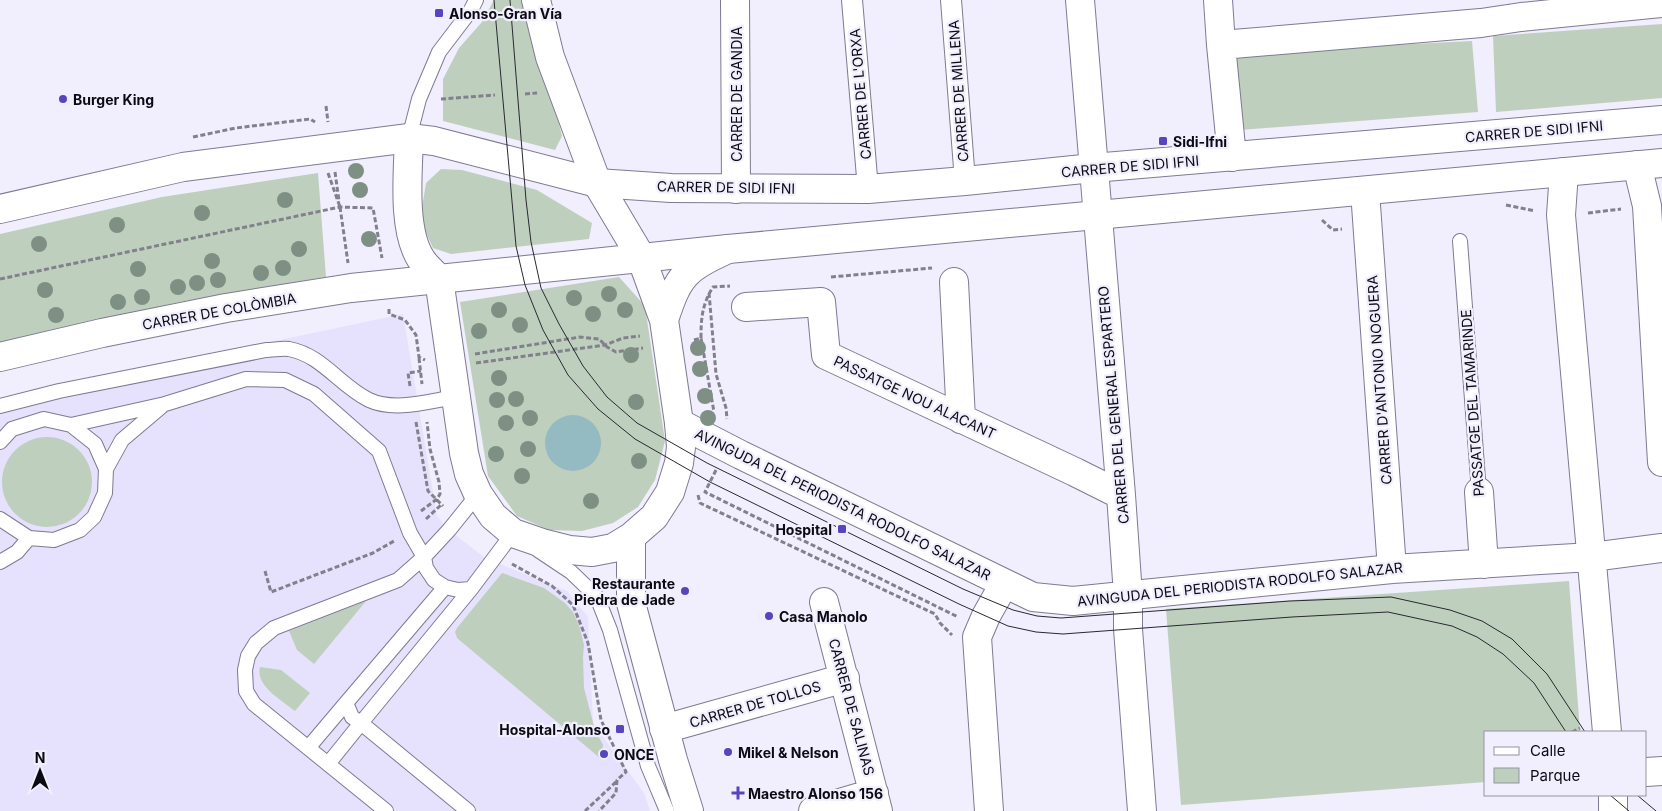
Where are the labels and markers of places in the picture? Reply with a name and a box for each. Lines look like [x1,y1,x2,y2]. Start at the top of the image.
place label: Alonso-Gran Vía [449,5,562,22]
marker: Alonso-Gran Vía [433,7,445,19]
place label: Burger King [73,91,154,108]
marker: Burger King [57,93,69,105]
place label: Sidi-Ifni [1173,133,1227,150]
marker: Sidi-Ifni [1157,135,1169,147]
place label: Hospital [775,521,832,538]
marker: Hospital [836,523,848,535]
place label: Restaurante Piedra de Jade [574,575,675,608]
marker: Restaurante Piedra de Jade [679,585,691,597]
place label: Casa Manolo [779,608,868,625]
marker: Casa Manolo [763,610,775,622]
place label: Hospital-Alonso [499,721,610,738]
marker: Hospital-Alonso [614,723,626,735]
place label: Mikel & Nelson [738,744,839,761]
place label: ONCE [614,746,654,763]
marker: Mikel & Nelson [722,746,734,758]
marker: ONCE [598,748,610,760]
place label: Maestro Alonso 156 [748,785,883,802]
marker: Maestro Alonso 156 [732,787,744,799]

